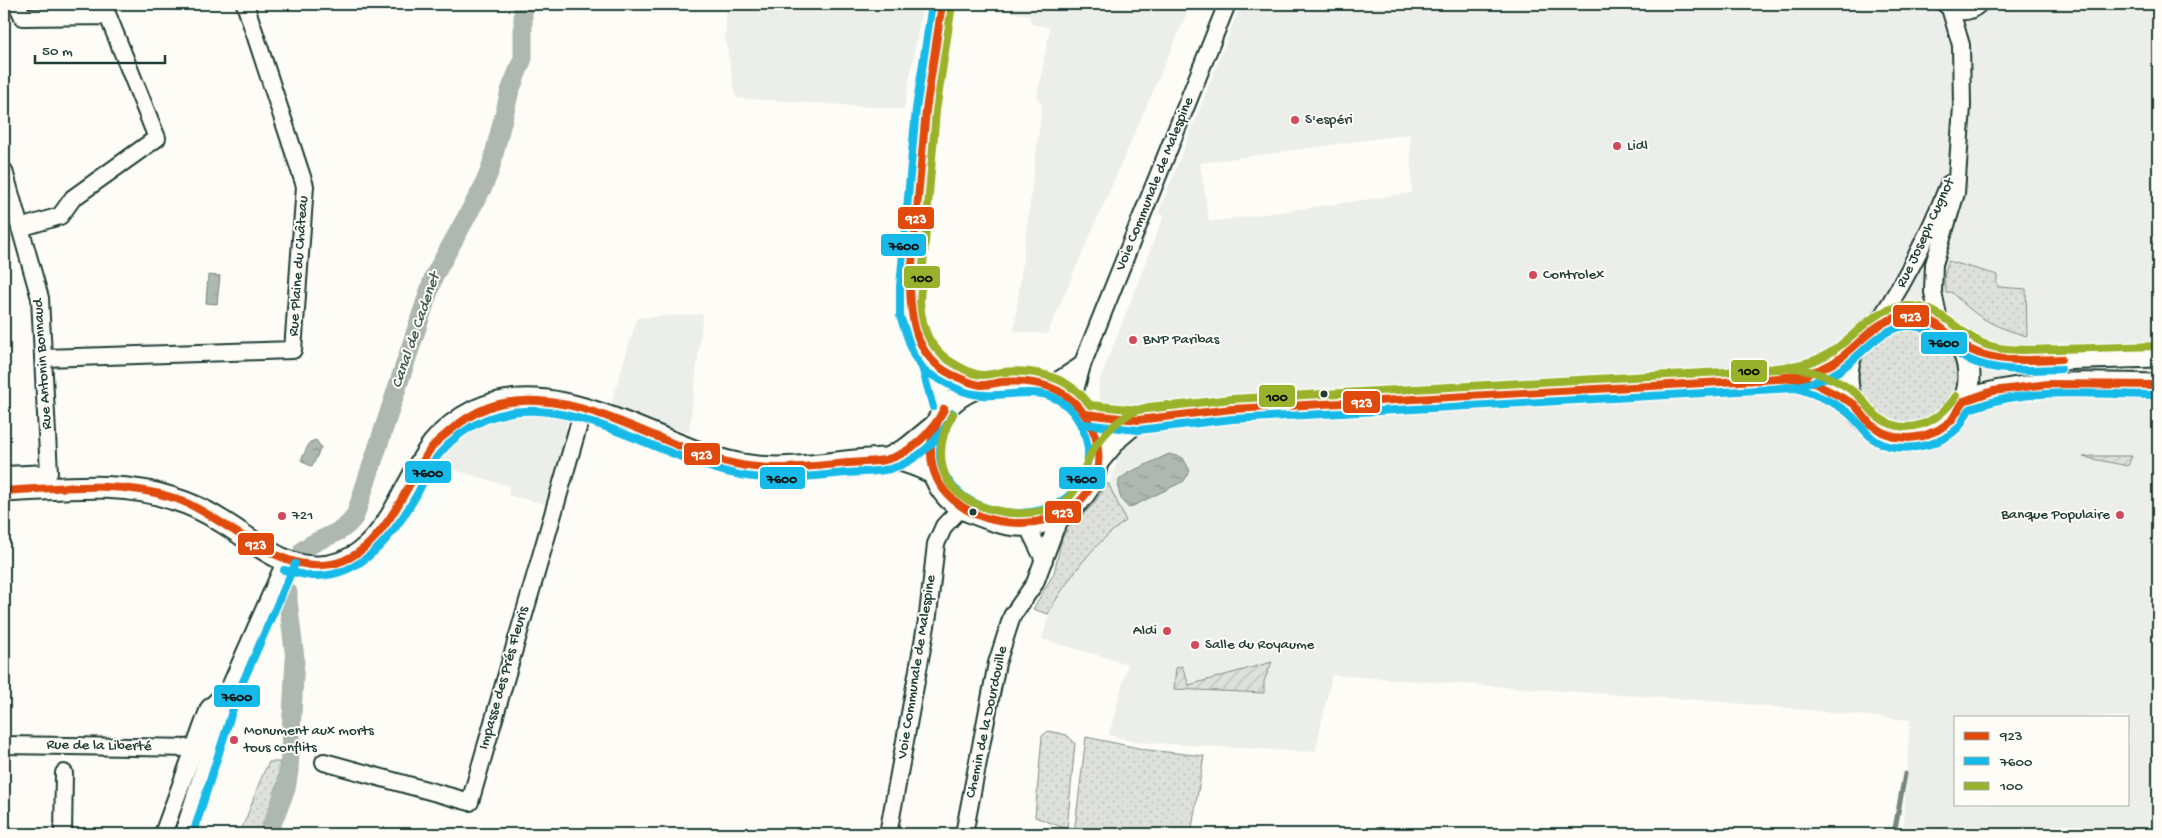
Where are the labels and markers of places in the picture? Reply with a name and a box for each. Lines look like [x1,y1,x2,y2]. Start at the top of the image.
place label: S'espéri [1305,111,1353,129]
marker: S'espéri [1289,114,1301,126]
place label: Lidl [1627,137,1648,155]
marker: Lidl [1611,140,1623,152]
place label: Controlex [1543,266,1604,284]
marker: Controlex [1527,269,1539,281]
place label: BNP Paribas [1142,331,1220,349]
marker: BNP Paribas [1127,334,1139,346]
unlabelled marker [1319,389,1329,399]
place label: Banque Populaire [2000,506,2110,524]
place label: 721 [291,507,313,525]
unlabelled marker [968,507,978,517]
marker: Banque Populaire [2114,509,2126,521]
marker: 721 [276,510,288,522]
place label: Aldi [1133,622,1157,640]
marker: Aldi [1161,625,1173,637]
place label: Salle du Royaume [1205,636,1315,654]
marker: Salle du Royaume [1189,639,1201,651]
place label: Monument aux morts tous conflits [243,722,374,757]
marker: Monument aux morts tous conflits [228,734,240,746]

